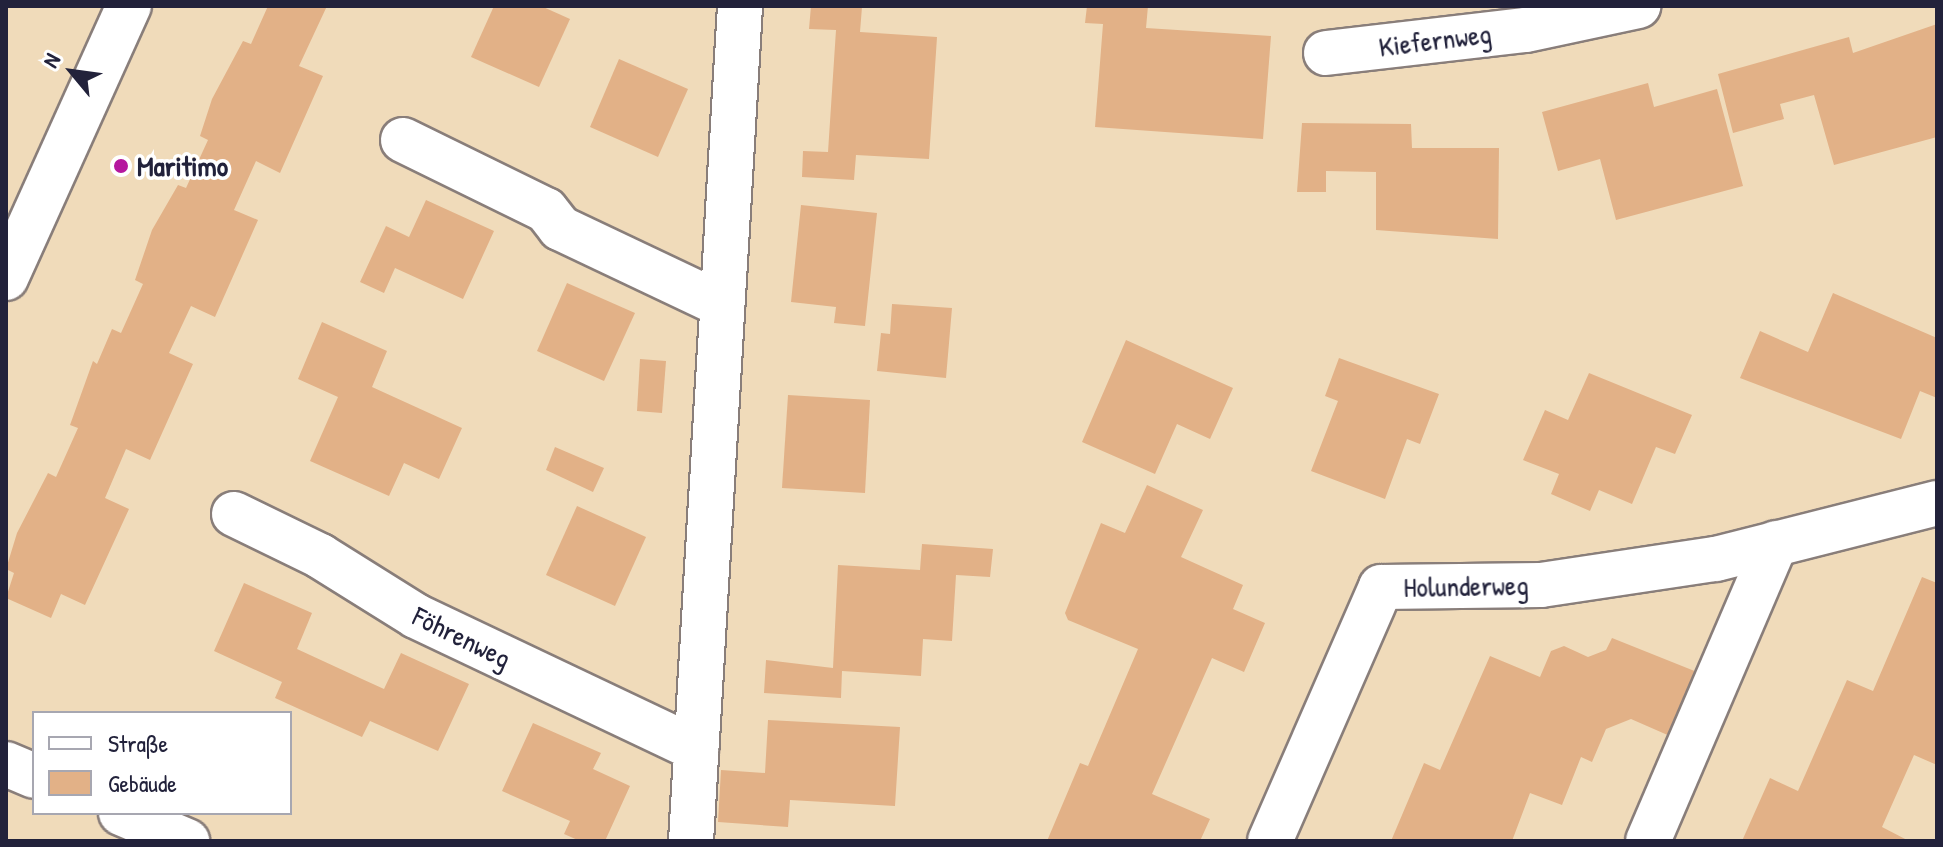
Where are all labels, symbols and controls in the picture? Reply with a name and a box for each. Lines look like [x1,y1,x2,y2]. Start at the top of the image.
street label: Kiefernweg [1377,16,1493,64]
north arrow [32,32,112,112]
text: N [35,48,67,73]
place label: Maritimo [137,149,228,183]
marker: Maritimo [112,157,130,175]
street label: Holunderweg [1403,568,1529,604]
street label: Föhrenweg [408,599,516,675]
legend [32,711,292,815]
text: Straße [108,727,168,759]
text: Gebäude [108,767,177,799]

